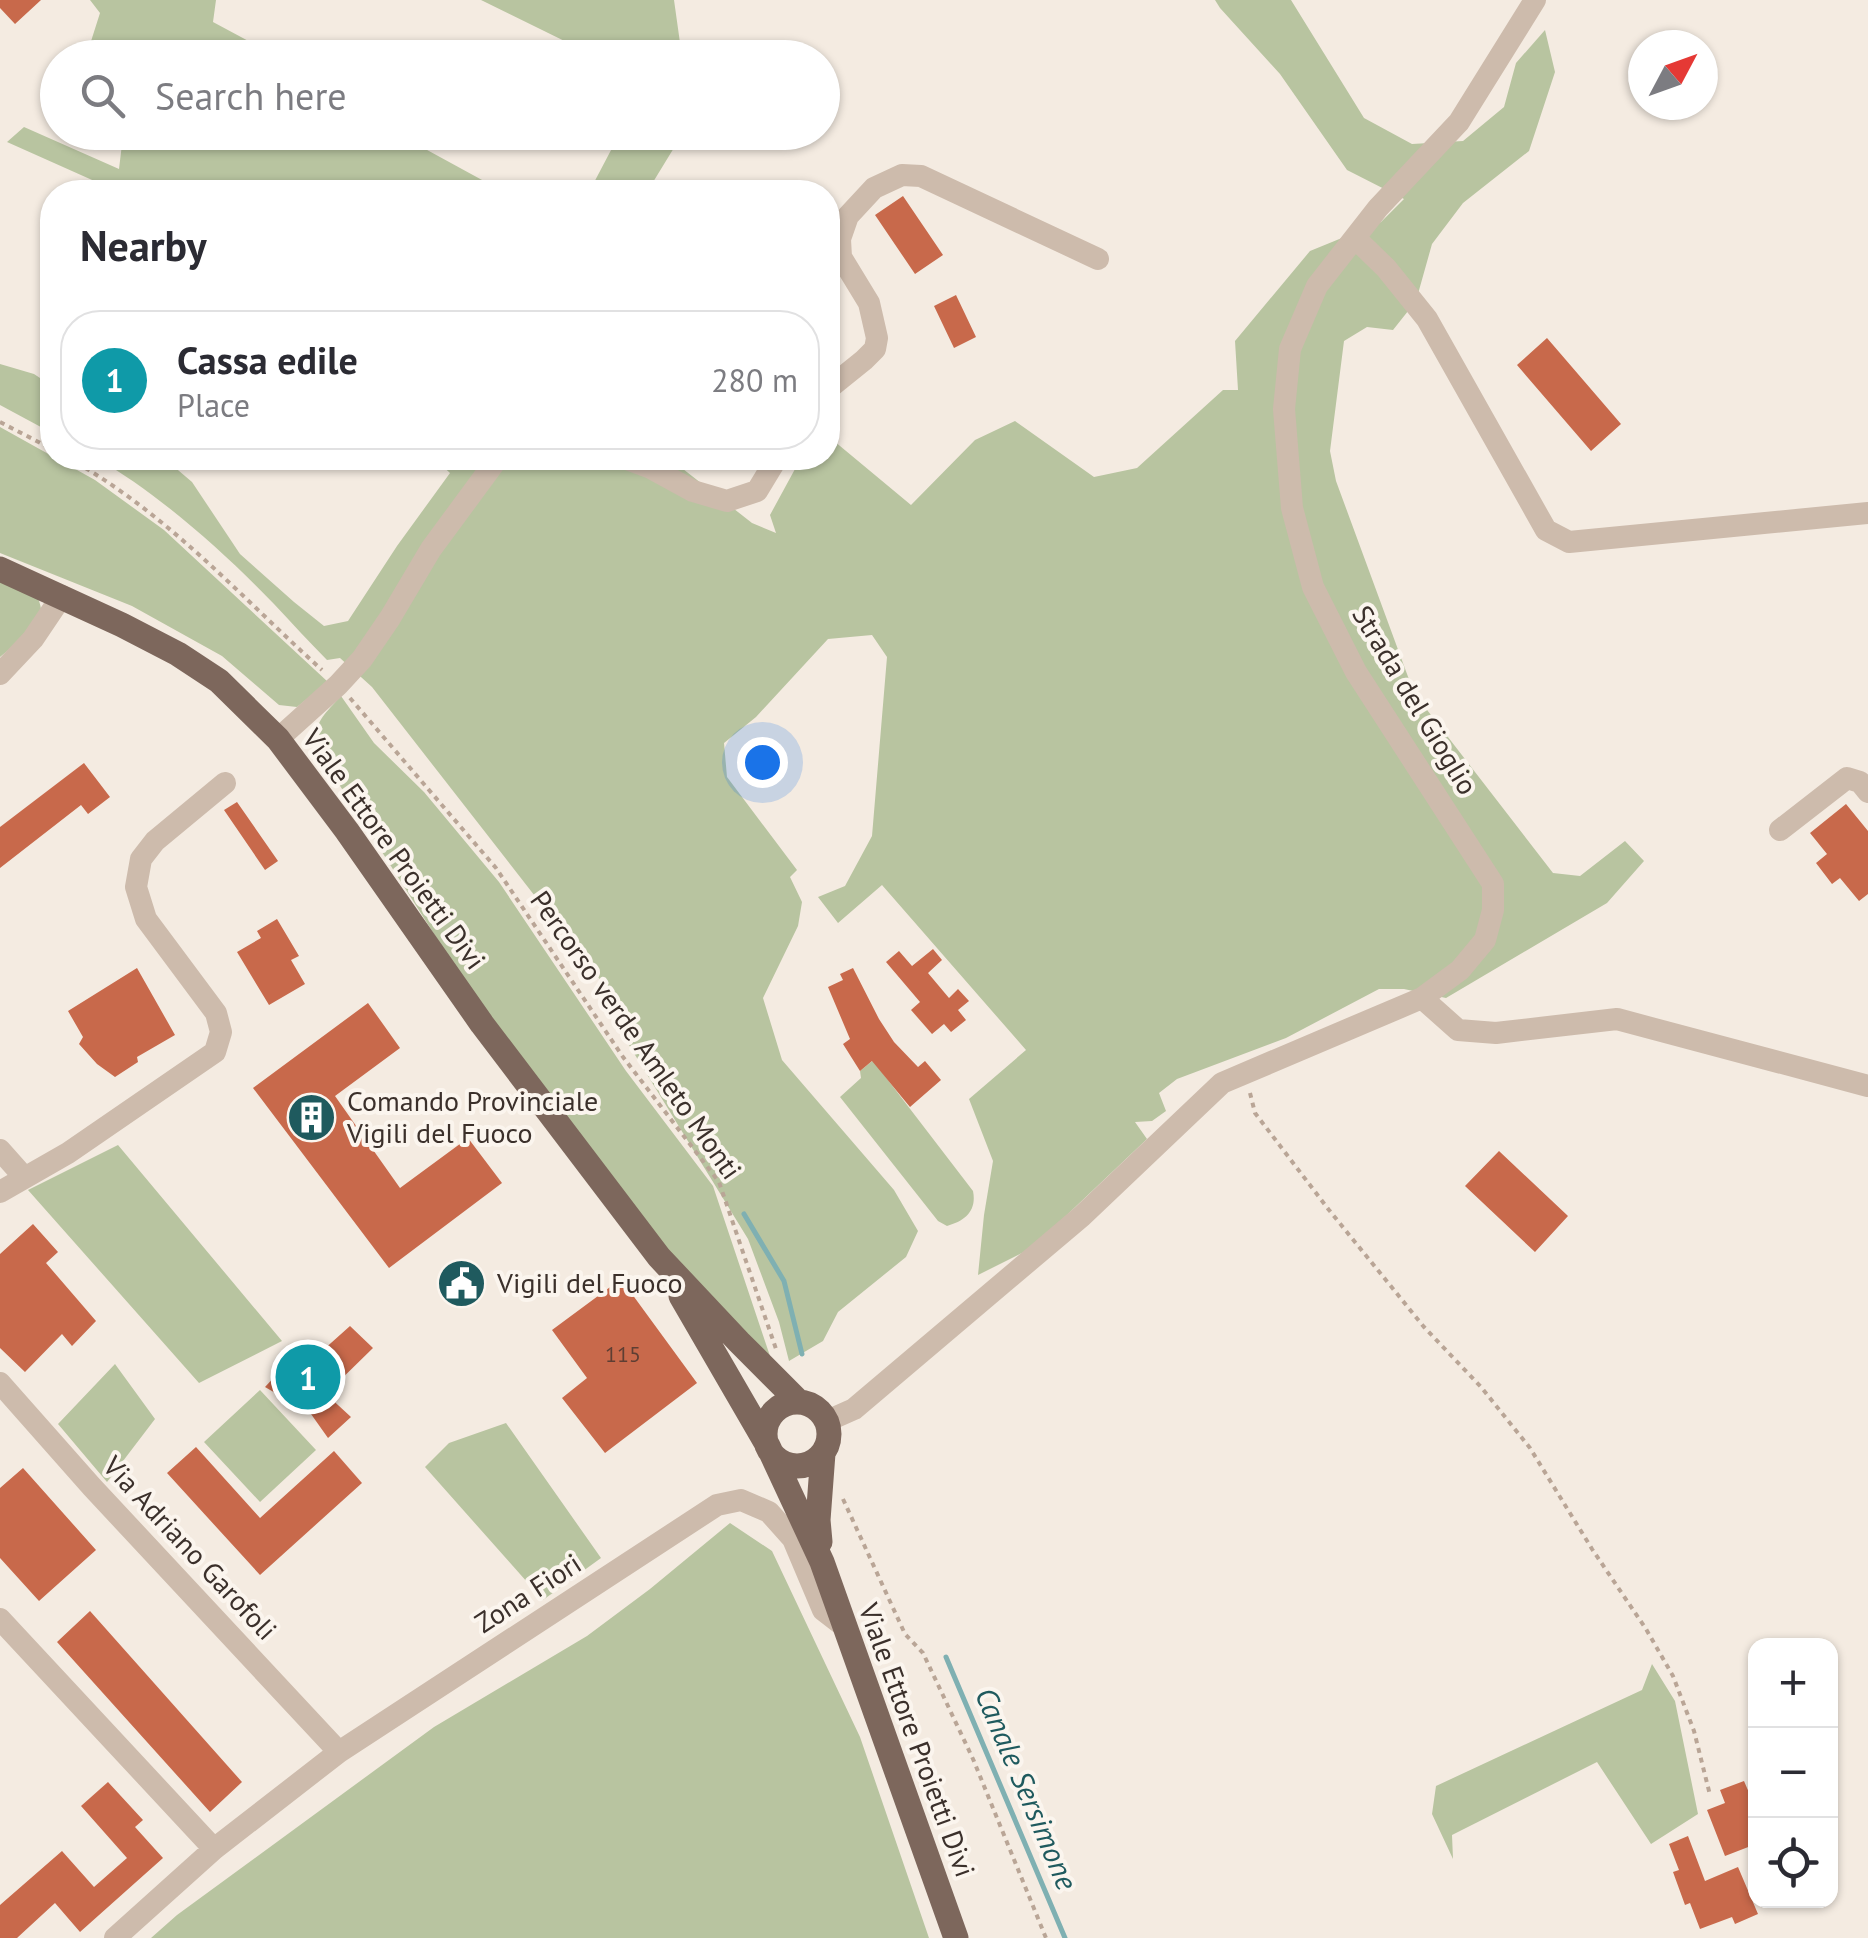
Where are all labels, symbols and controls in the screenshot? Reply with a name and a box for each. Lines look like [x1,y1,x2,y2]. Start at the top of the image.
north arrow [1628,30,1718,120]
search box [40,40,840,150]
icon: search [75,68,130,123]
text: Search here [155,71,347,120]
text: Nearby [80,218,207,273]
text: Cassa edile [177,335,358,384]
text: 1 [105,359,124,401]
text: 280 m [711,359,798,401]
text: Place [177,384,250,426]
street label: Strada del Gioglio [1344,598,1487,801]
street label: Viale Ettore Proietti Divi [294,720,494,976]
your location [737,737,788,788]
street label: Percorso verde Amleto Monti [523,883,750,1186]
place label: Comando Provinciale Vigili del Fuoco [346,1082,598,1151]
building icon: Comando Provinciale Vigili del Fuoco [286,1091,338,1143]
public building icon: Vigili del Fuoco [436,1257,488,1309]
place label: Vigili del Fuoco [496,1264,683,1301]
pin: 1 [276,1340,340,1414]
house number: 115 [605,1340,641,1368]
street label: Via Adriano Garofoli [95,1447,285,1648]
street label: Zona Fiori [468,1545,588,1641]
street label: Viale Ettore Proietti Divi [850,1597,984,1882]
map controls [1748,1638,1838,1908]
button: + [1748,1638,1838,1728]
water label: Canale Sersimone [967,1681,1088,1896]
button: − [1748,1728,1838,1818]
button: locate [1748,1818,1838,1908]

